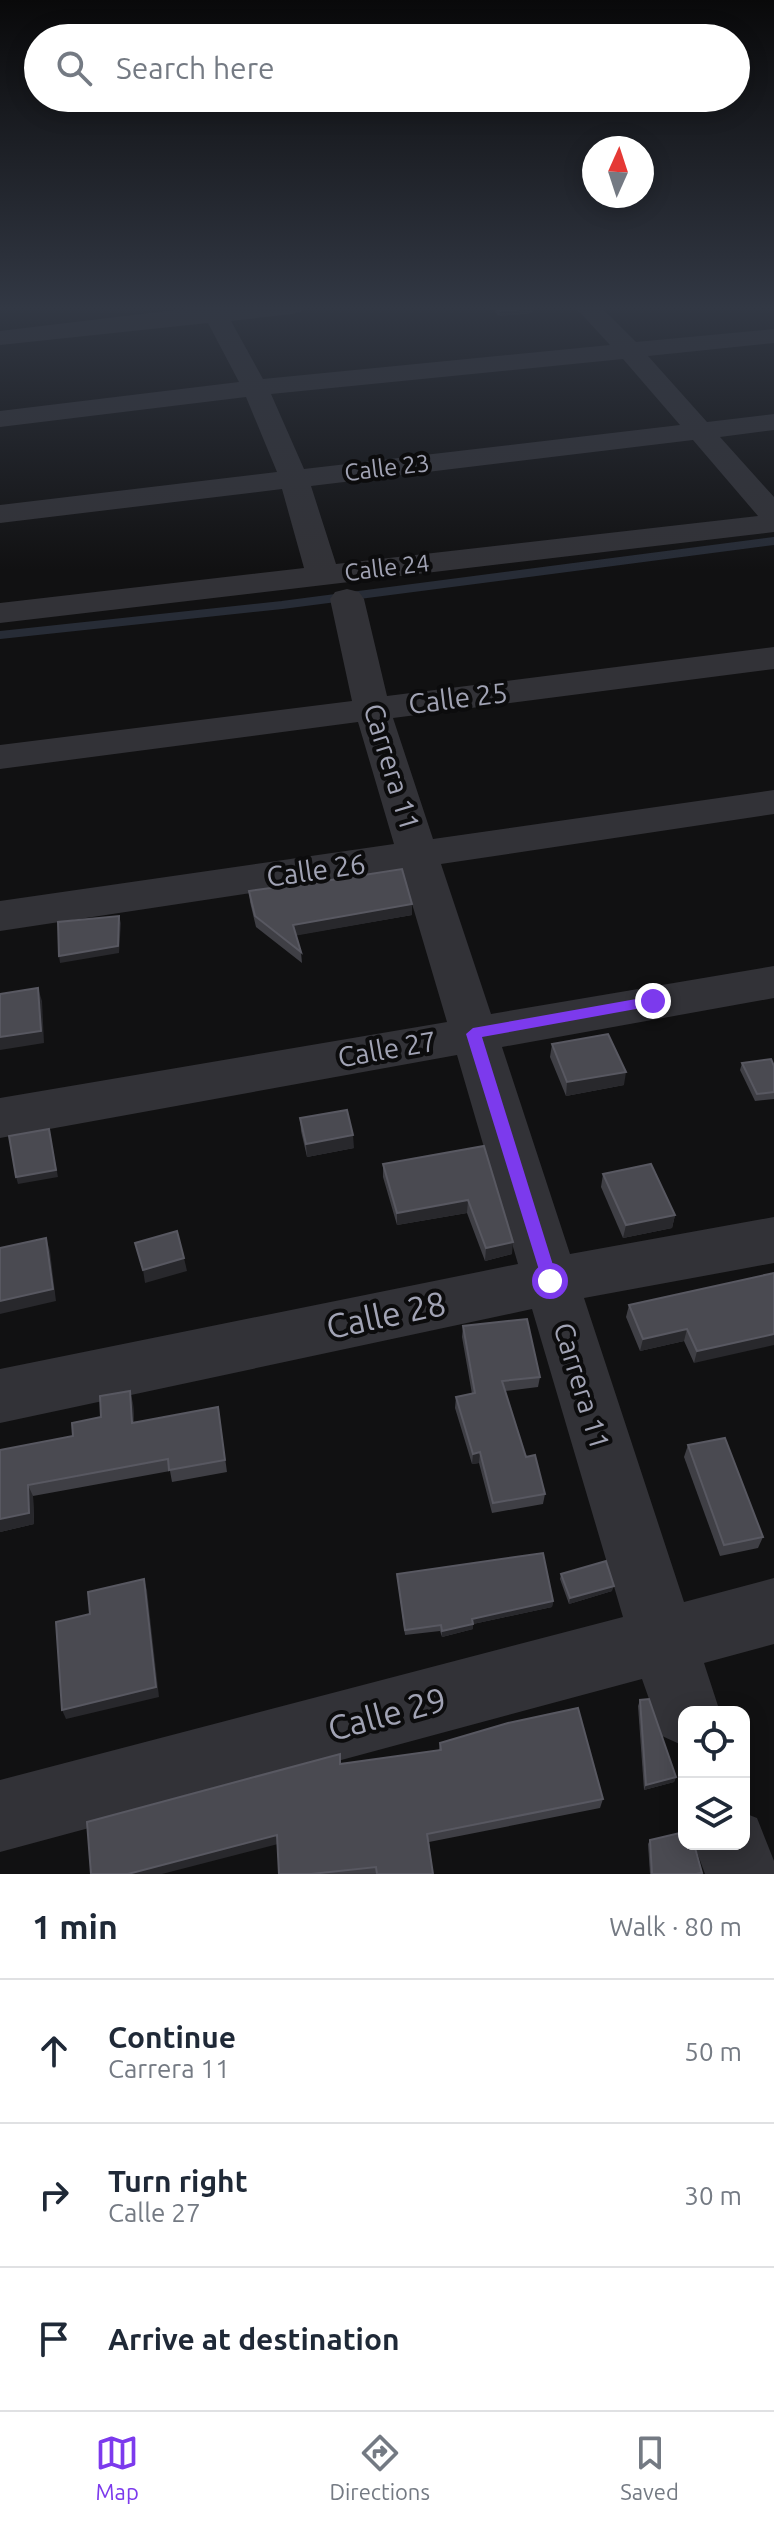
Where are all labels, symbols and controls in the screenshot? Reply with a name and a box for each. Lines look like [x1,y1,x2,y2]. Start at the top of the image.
search box [24,24,750,112]
icon: search [52,46,96,90]
text: Search here [116,51,275,85]
north arrow [582,136,654,208]
street label: Calle 23 [343,449,431,486]
street label: Calle 24 [343,549,431,586]
street label: Calle 25 [407,676,509,719]
street label: Carrera 11 [358,700,426,834]
street label: Calle 26 [264,847,367,892]
route end [635,983,671,1019]
street label: Calle 27 [335,1025,439,1072]
route start [532,1263,568,1299]
street label: Calle 28 [323,1283,449,1345]
street label: Carrera 11 [548,1319,616,1453]
street label: Calle 29 [323,1679,450,1747]
map controls [678,1706,750,1850]
button: locate [678,1706,750,1778]
button: layers [678,1778,750,1850]
text: 1 min [32,1907,118,1945]
text: Walk · 80 m [609,1912,742,1941]
text: Continue [108,2020,236,2054]
icon: ahead [32,2029,76,2073]
text: 50 m [684,2037,742,2066]
text: Carrera 11 [108,2054,230,2083]
text: Turn right [108,2164,248,2198]
icon: right [32,2173,76,2217]
text: 30 m [684,2181,742,2210]
text: Calle 27 [108,2198,201,2227]
icon: arrive [32,2317,76,2361]
text: Arrive at destination [108,2322,400,2356]
tab: Map [95,2431,139,2504]
tab: Directions [329,2431,430,2504]
tab: Saved [620,2431,679,2504]

